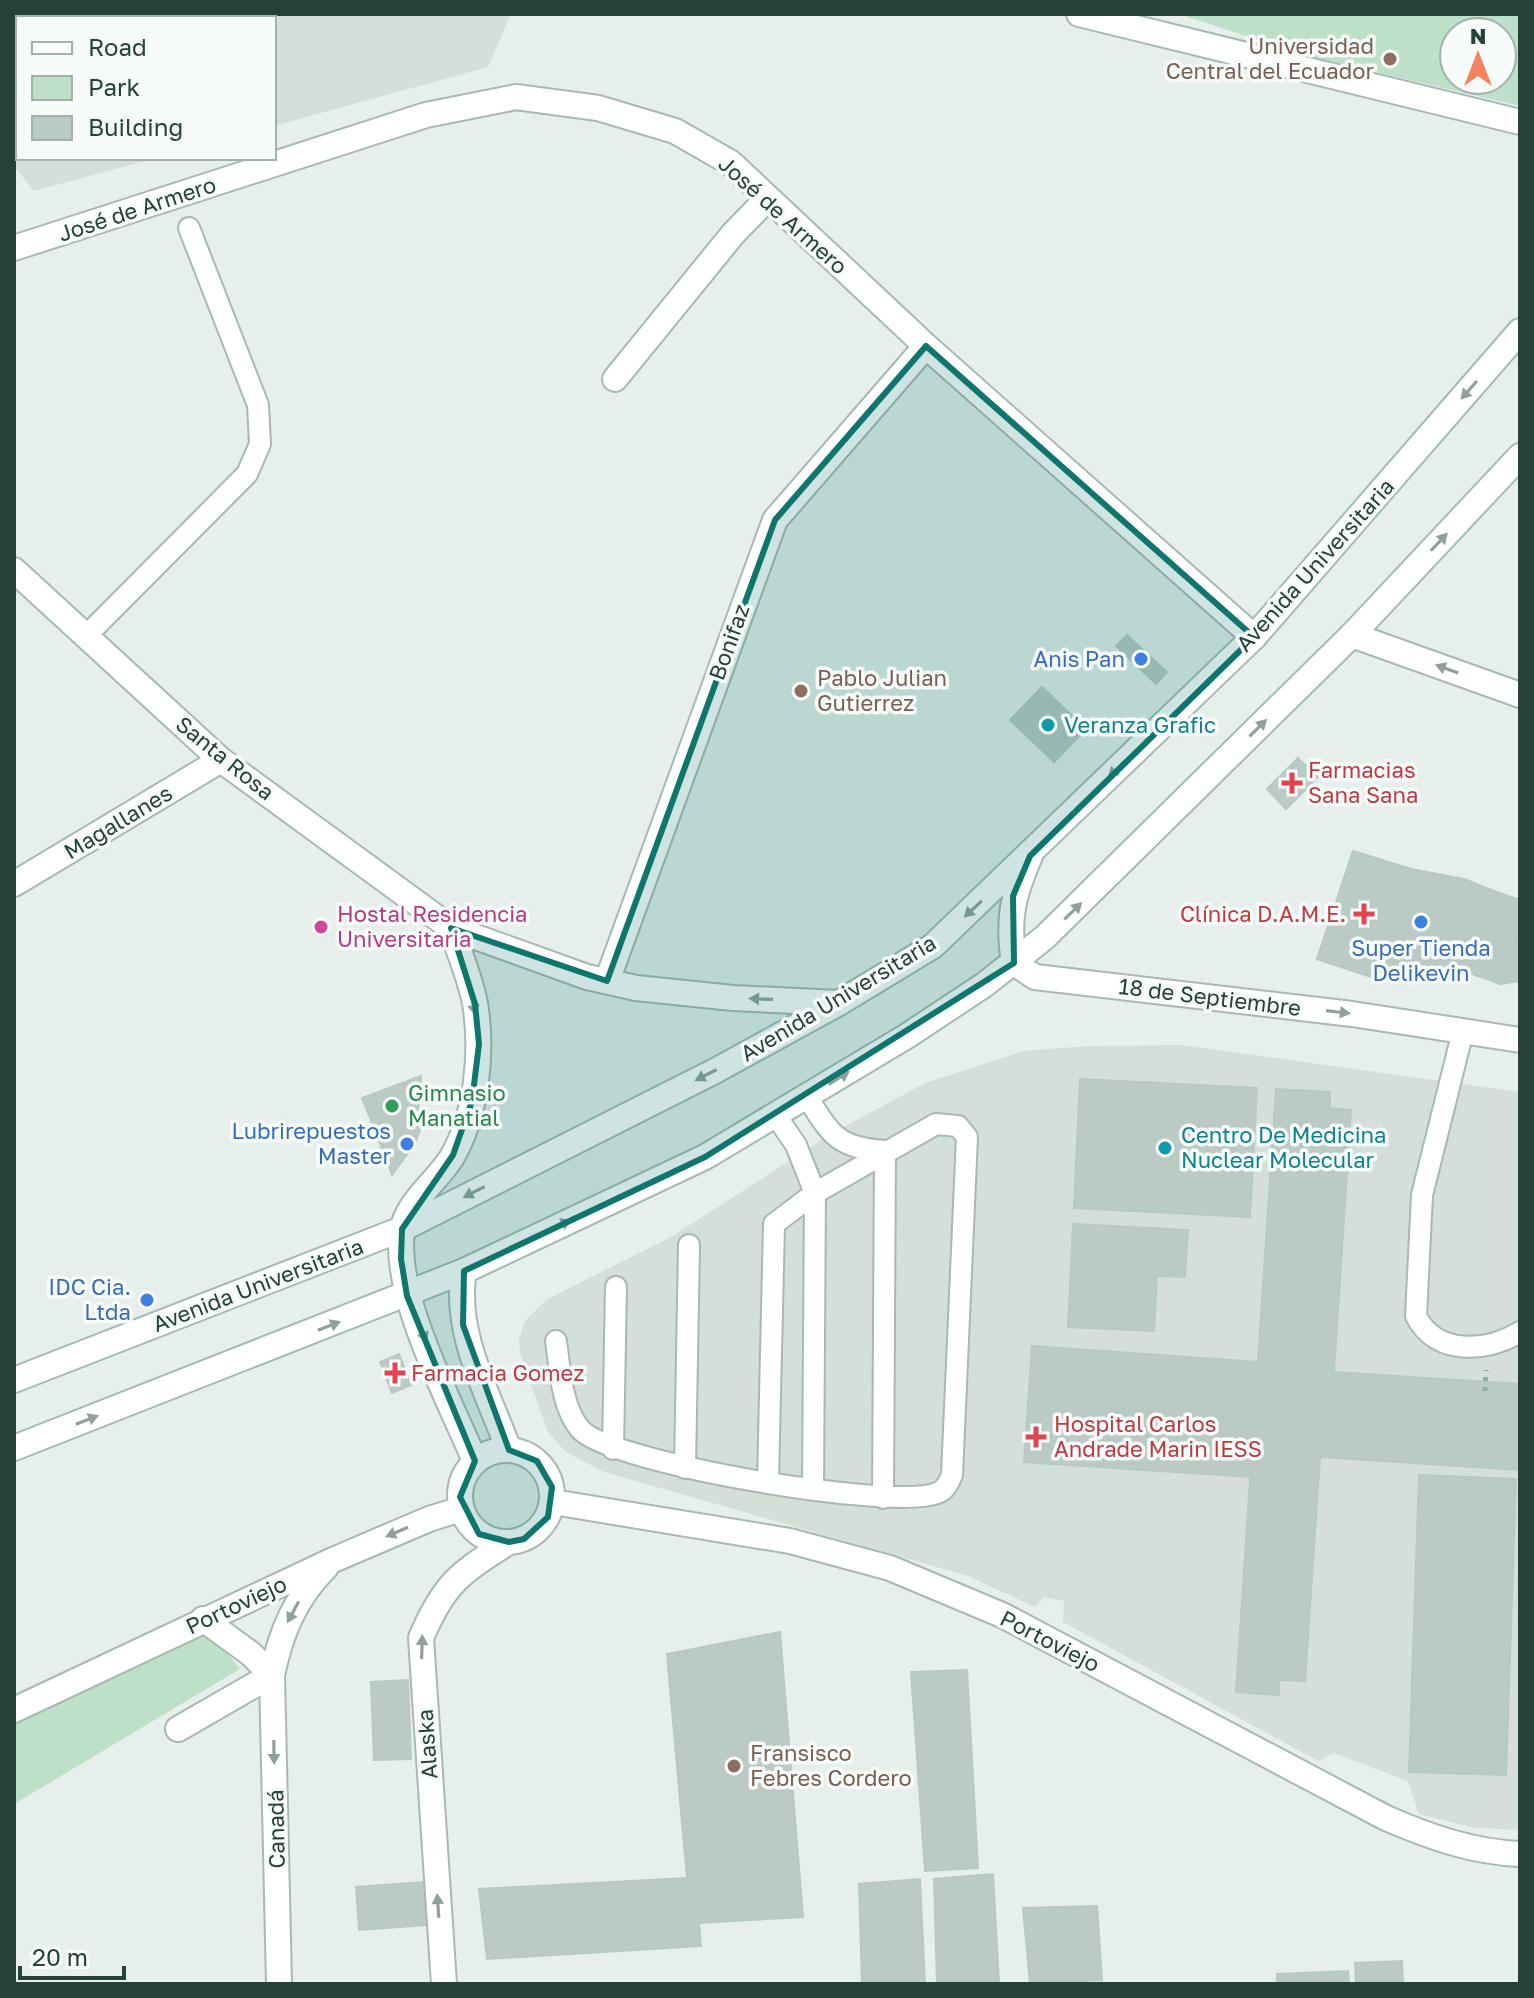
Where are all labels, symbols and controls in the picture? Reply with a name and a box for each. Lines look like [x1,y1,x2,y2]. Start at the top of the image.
legend [16,16,276,160]
north arrow [1438,16,1518,96]
text: N [1470,22,1486,49]
text: Road [88,32,147,61]
place label: Universidad Central del Ecuador [1166,32,1374,84]
marker: Universidad Central del Ecuador [1381,50,1399,68]
text: Park [88,72,140,101]
text: Building [88,112,183,141]
street label: José de Armero [713,150,853,280]
street label: José de Armero [55,170,219,247]
one-way arrow [1461,380,1478,400]
street label: Avenida Universitaria [1230,473,1399,657]
one-way arrow [1430,533,1448,552]
street label: Bonifaz [702,600,755,683]
place label: Anis Pan [1034,645,1125,672]
marker: Anis Pan [1132,650,1150,668]
one-way arrow [1434,662,1458,674]
place label: Pablo Julian Gutierrez [817,664,947,716]
marker: Pablo Julian Gutierrez [792,682,810,700]
street label: Santa Rosa [171,710,280,805]
place label: Veranza Grafic [1064,711,1216,738]
marker: Veranza Grafic [1039,716,1057,734]
one-way arrow [1248,720,1267,738]
place label: Farmacias Sana Sana [1308,756,1418,808]
one-way arrow [1108,759,1127,778]
marker: Farmacias Sana Sana [1283,774,1301,792]
street label: Magallanes [59,779,177,865]
one-way arrow [964,899,983,917]
place label: Hostal Residencia Universitaria [337,900,528,952]
place label: Clínica D.A.M.E. [1180,900,1346,927]
one-way arrow [1063,902,1082,921]
marker: Clínica D.A.M.E. [1353,903,1375,925]
marker: Super Tienda Delikevin [1412,913,1430,931]
marker: Hostal Residencia Universitaria [312,918,330,936]
street label: Avenida Universitaria [735,928,940,1067]
place label: Super Tienda Delikevin [1351,934,1491,986]
street label: 18 de Septiembre [1117,972,1303,1021]
one-way arrow [467,990,480,1015]
one-way arrow [748,993,773,1006]
one-way arrow [1326,1006,1351,1019]
one-way arrow [694,1068,717,1082]
one-way arrow [828,1072,850,1086]
place label: Gimnasio Manatial [408,1079,506,1131]
marker: Gimnasio Manatial [383,1097,401,1115]
place label: Lubrirepuestos Master [232,1117,391,1169]
place label: Centro De Medicina Nuclear Molecular [1181,1121,1387,1173]
marker: Lubrirepuestos Master [398,1135,416,1153]
marker: Centro De Medicina Nuclear Molecular [1156,1139,1174,1157]
one-way arrow [462,1186,485,1199]
one-way arrow [548,1218,572,1232]
street label: Avenida Universitaria [149,1232,367,1337]
place label: IDC Cia. Ltda [48,1273,131,1325]
marker: IDC Cia. Ltda [138,1291,156,1309]
one-way arrow [317,1319,341,1332]
one-way arrow [415,1319,428,1343]
place label: Farmacia Gomez [411,1359,585,1386]
marker: Farmacia Gomez [386,1364,404,1382]
place label: Hospital Carlos Andrade Marin IESS [1054,1410,1262,1462]
one-way arrow [75,1413,99,1426]
marker: Hospital Carlos Andrade Marin IESS [1025,1426,1047,1448]
one-way arrow [385,1526,408,1539]
street label: Portoviejo [181,1569,290,1640]
one-way arrow [286,1600,299,1623]
street label: Portoviejo [996,1604,1104,1677]
one-way arrow [416,1634,429,1659]
street label: Alaska [411,1708,442,1780]
place label: Fransisco Febres Cordero [750,1739,912,1791]
one-way arrow [268,1740,280,1765]
marker: Fransisco Febres Cordero [725,1757,743,1775]
street label: Canadá [261,1789,290,1869]
one-way arrow [431,1893,444,1918]
scale bar [20,1930,124,1980]
text: 20 m [32,1942,88,1971]

